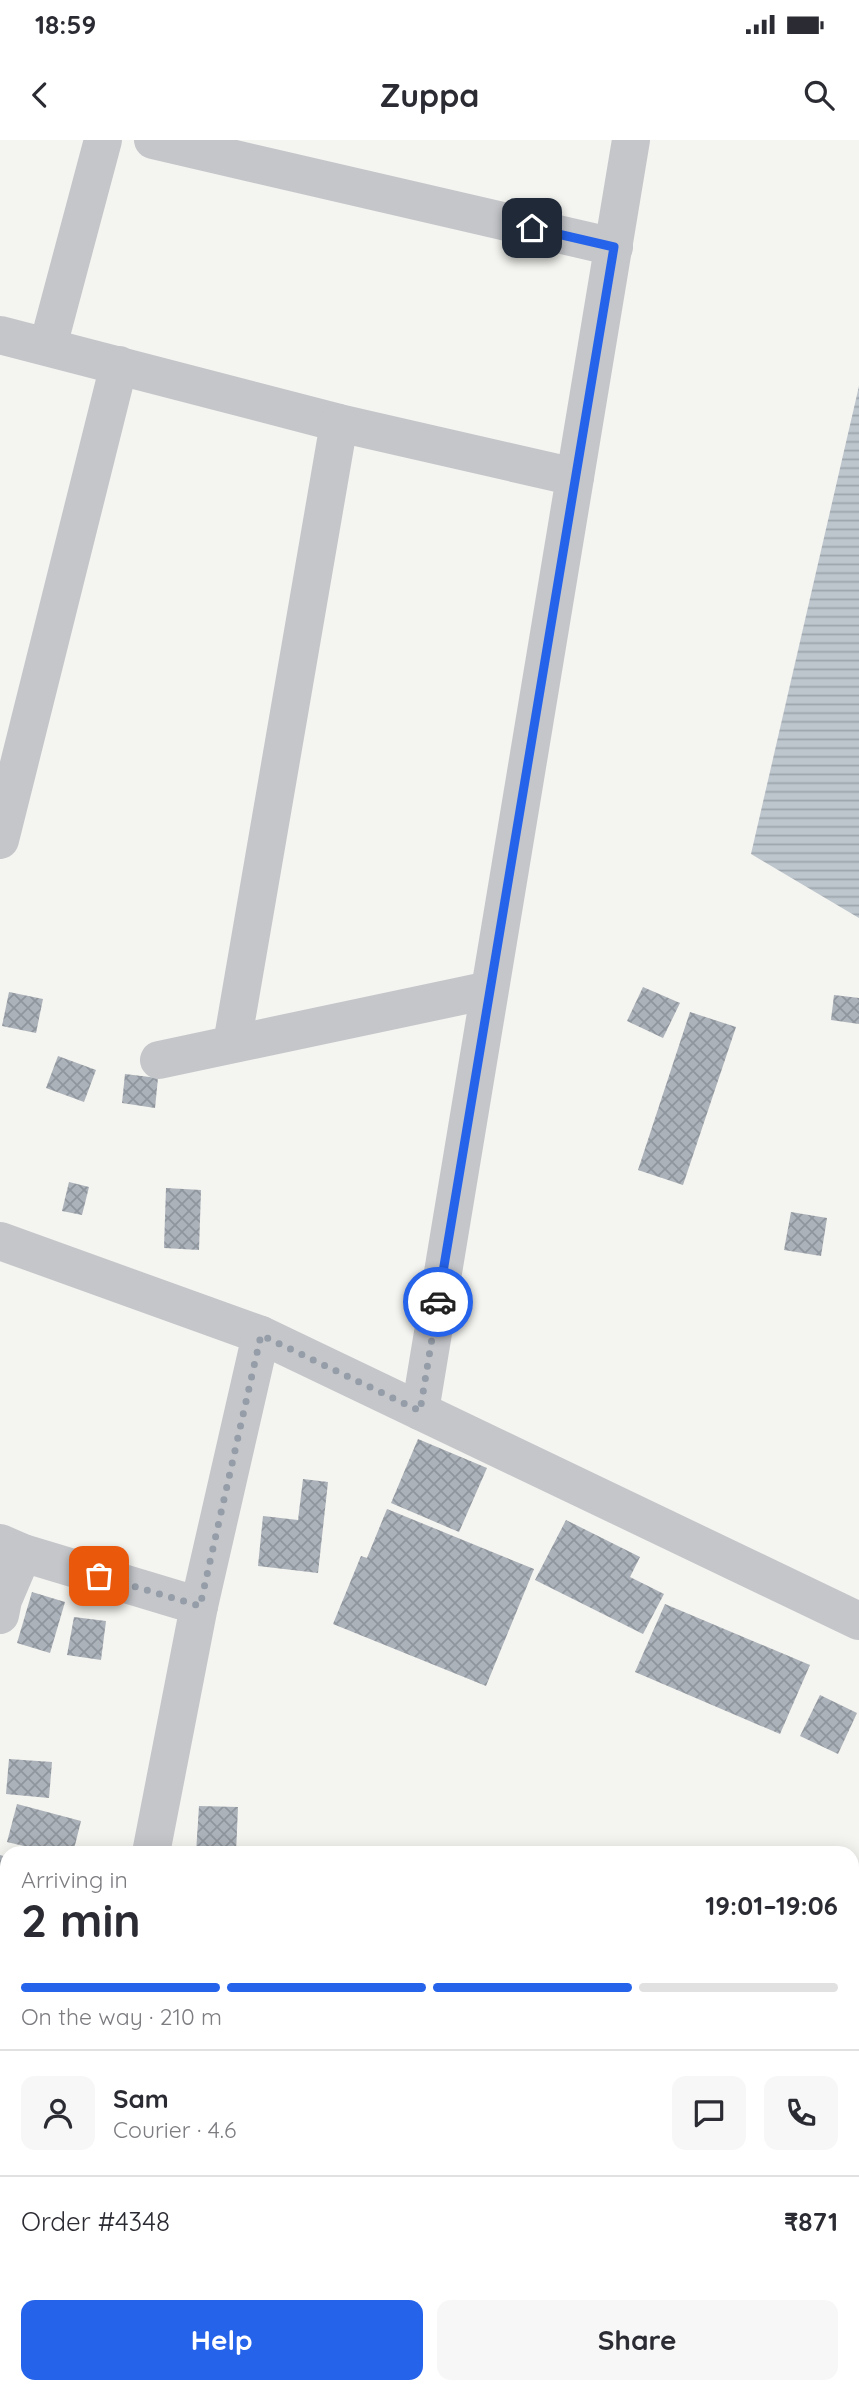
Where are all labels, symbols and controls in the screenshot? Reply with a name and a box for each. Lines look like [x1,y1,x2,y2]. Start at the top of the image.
text: 18:59 [35,8,96,41]
text: Zuppa [380,75,479,115]
icon: back [21,76,59,114]
icon: search [800,76,838,114]
pin [502,198,562,258]
icon: home [513,209,551,247]
courier [403,1267,473,1337]
icon: car [419,1283,457,1321]
pin [69,1546,129,1606]
icon: bag [80,1557,118,1595]
text: Arriving in [21,1865,128,1894]
text: 19:01–19:06 [705,1889,838,1922]
text: 2 min [21,1891,141,1949]
text: On the way · 210 m [21,2002,222,2031]
button: person [21,2076,95,2150]
button: chat [672,2076,746,2150]
button: phone [764,2076,838,2150]
text: Sam [113,2082,169,2115]
text: Courier · 4.6 [113,2115,236,2144]
text: Order #4348 [21,2205,170,2238]
text: ₹871 [784,2205,838,2238]
button: Help [21,2300,423,2380]
button: Share [437,2300,838,2380]

